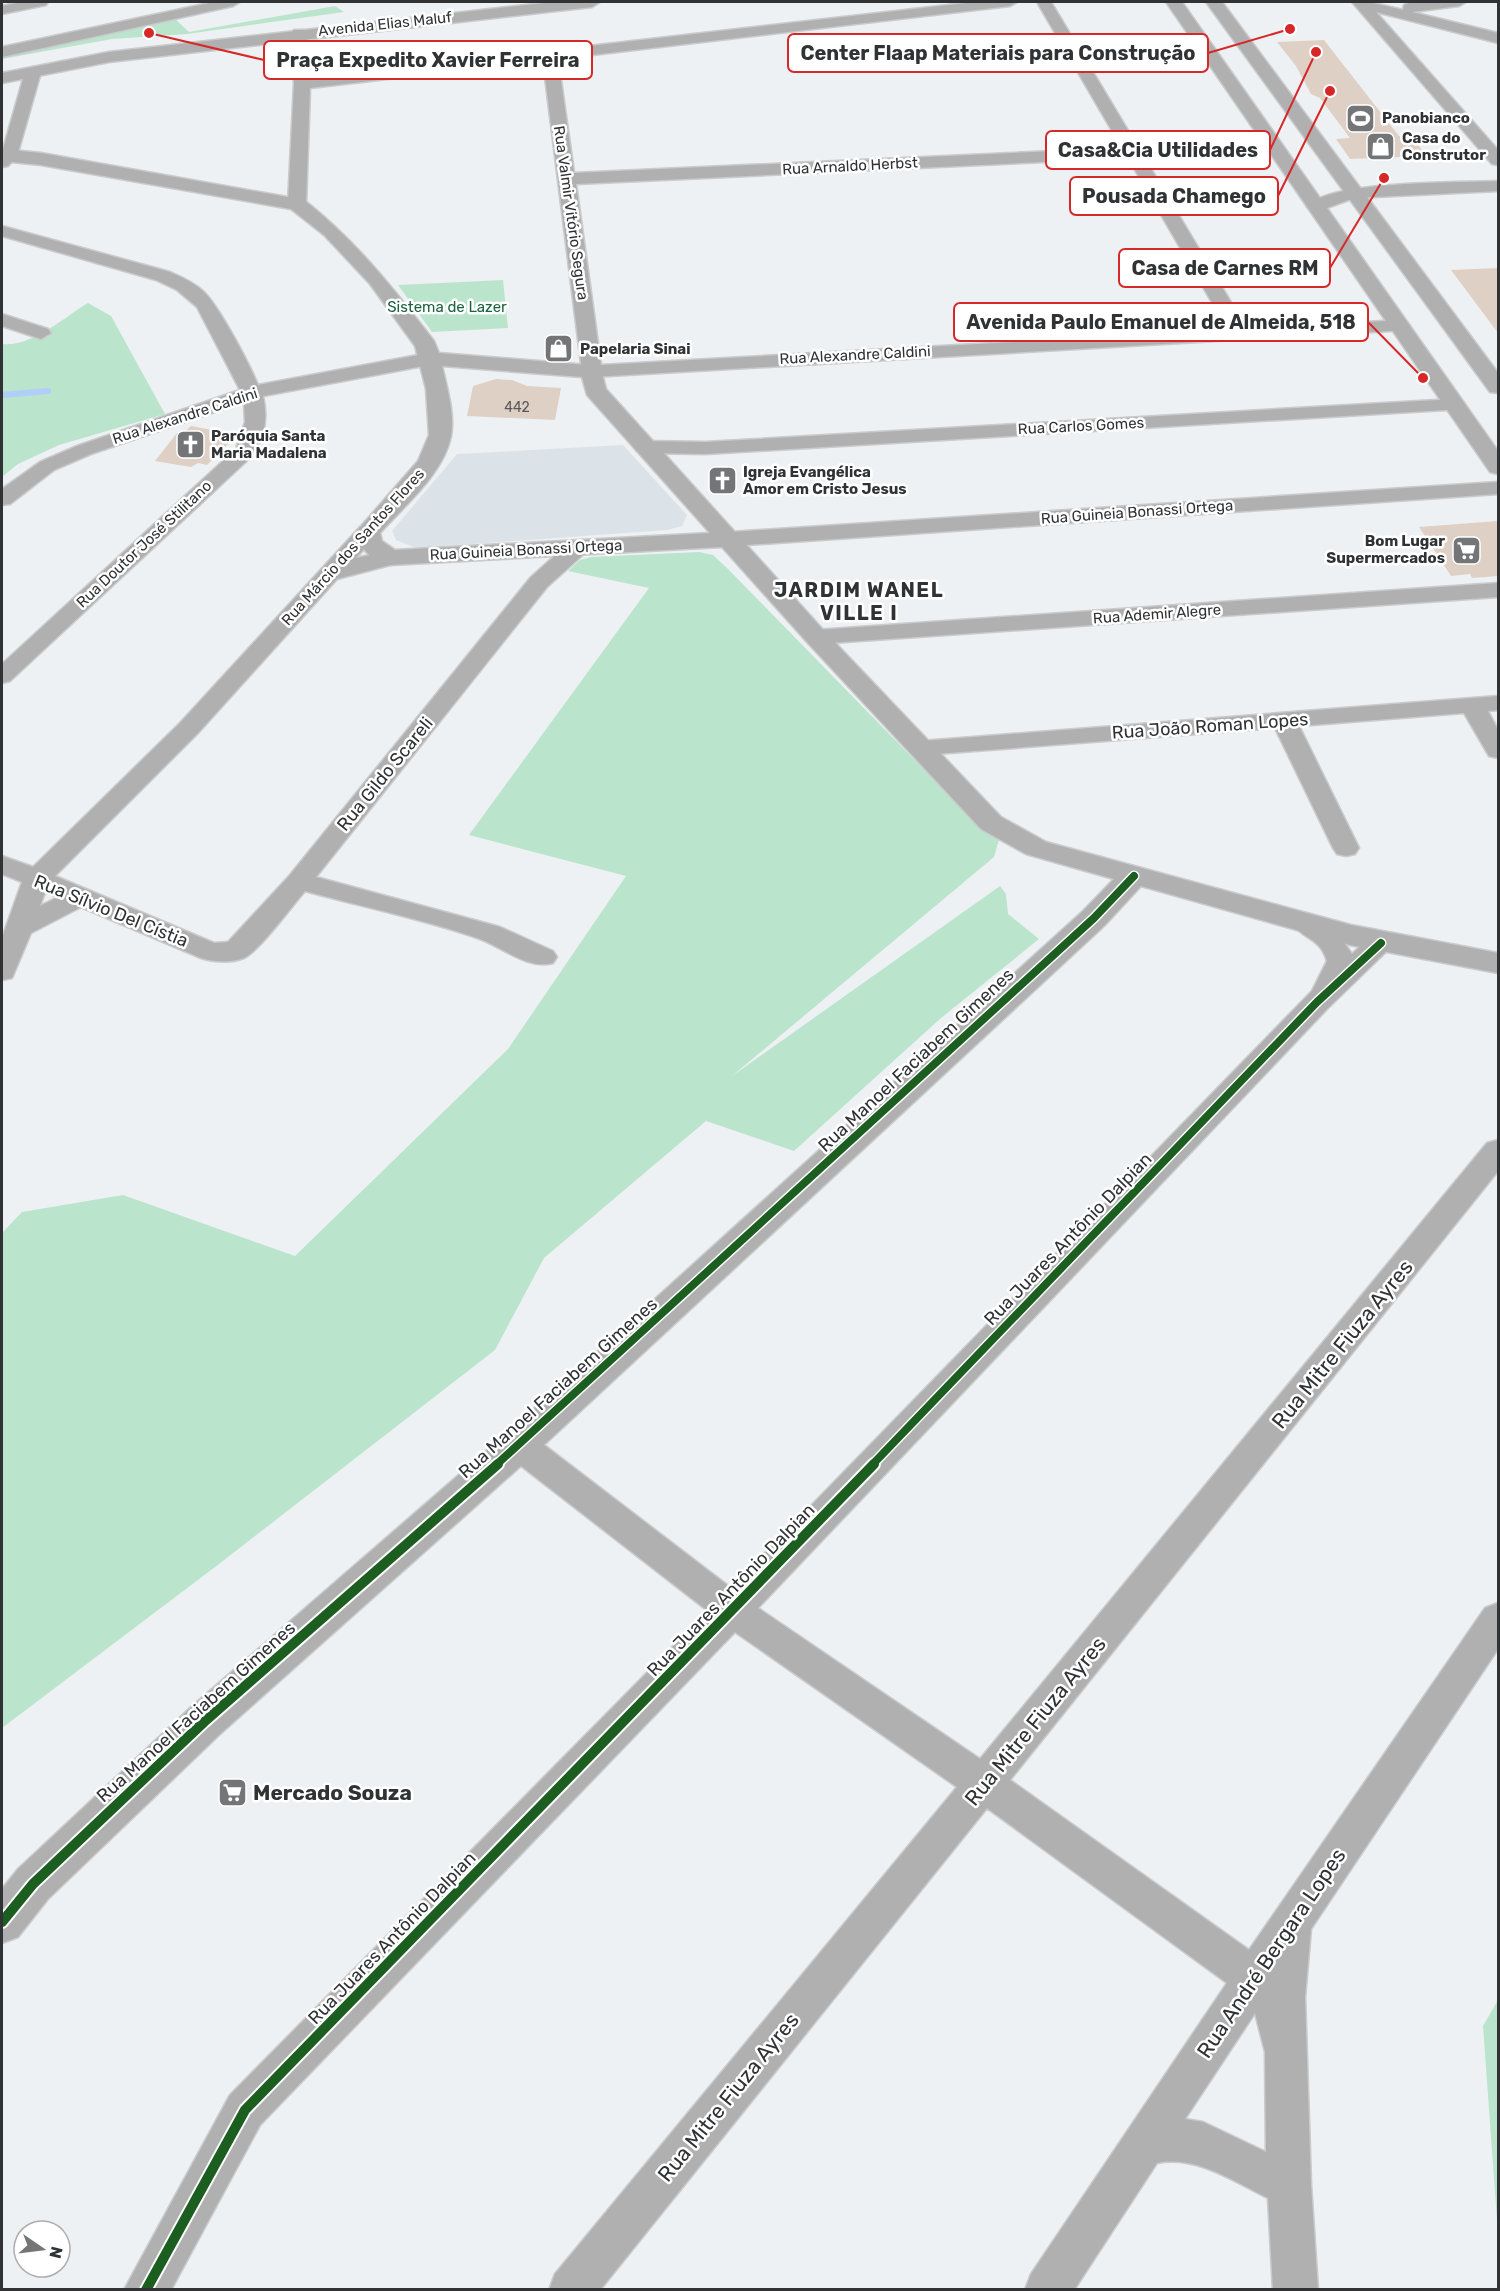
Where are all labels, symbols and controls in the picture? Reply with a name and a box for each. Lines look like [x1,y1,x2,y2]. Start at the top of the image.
street label: Avenida Elias Maluf [317,8,453,40]
callout: Center Flaap Materiais para Construção [788,34,1208,72]
callout: Praça Expedito Xavier Ferreira [264,41,592,79]
text: Center Flaap Materiais para Construção [800,41,1196,65]
text: Praça Expedito Xavier Ferreira [276,48,580,72]
sports icon: Panobianco [1345,102,1377,134]
place label: Panobianco [1382,109,1470,127]
street label: Rua Valmir Vitório Segura [550,125,592,301]
place label: Casa do Construtor [1402,129,1486,164]
callout: Casa&Cia Utilidades [1046,131,1270,169]
shop icon: Casa do Construtor [1365,131,1397,163]
text: Casa&Cia Utilidades [1058,138,1258,162]
street label: Rua Arnaldo Herbst [782,153,918,179]
callout: Pousada Chamego [1070,177,1278,215]
text: Pousada Chamego [1082,184,1266,208]
callout: Casa de Carnes RM [1119,249,1330,287]
text: Casa de Carnes RM [1131,256,1319,280]
park label: Sistema de Lazer [387,298,507,316]
callout: Avenida Paulo Emanuel de Almeida, 518 [954,303,1368,341]
text: Avenida Paulo Emanuel de Almeida, 518 [966,310,1356,334]
shop icon: Papelaria Sinai [543,333,575,365]
place label: Papelaria Sinai [580,340,691,358]
street label: Rua Alexandre Caldini [779,342,931,368]
street label: Rua Alexandre Caldini [110,384,260,448]
house number: 442 [504,399,530,416]
street label: Rua Carlos Gomes [1017,414,1145,438]
place label: Paróquia Santa Maria Madalena [211,427,327,462]
church icon: Paróquia Santa Maria Madalena [174,429,206,461]
place label: Igreja Evangélica Amor em Cristo Jesus [743,463,907,498]
street label: Rua Márcio dos Santos Flores [278,465,428,629]
church icon: Igreja Evangélica Amor em Cristo Jesus [706,465,738,497]
street label: Rua Doutor José Stilitano [73,477,215,611]
street label: Rua Guineia Bonassi Ortega [1040,496,1234,528]
place label: Bom Lugar Supermercados [1326,532,1445,567]
supermarket icon: Bom Lugar Supermercados [1450,534,1482,566]
street label: Rua Guineia Bonassi Ortega [429,536,623,564]
district label: JARDIM WANEL VILLE I [774,578,944,625]
street label: Rua Ademir Alegre [1092,601,1222,627]
street label: Rua João Roman Lopes [1111,708,1309,744]
street label: Rua Gildo Scareli [332,713,438,835]
street label: Rua Sílvio Del Cístia [31,870,191,952]
street label: Rua Manoel Faciabem Gimenes [814,963,1018,1157]
street label: Rua Juares Antônio Dalpian [980,1148,1156,1330]
street label: Rua Mitre Fiuza Ayres [1266,1255,1418,1433]
street label: Rua Manoel Faciabem Gimenes [454,1293,662,1483]
street label: Rua Juares Antônio Dalpian [643,1499,819,1681]
street label: Rua Manoel Faciabem Gimenes [92,1617,300,1807]
street label: Rua Mitre Fiuza Ayres [959,1632,1111,1810]
supermarket icon: Mercado Souza [216,1776,248,1808]
place label: Mercado Souza [253,1780,412,1805]
street label: Rua André Bergara Lopes [1191,1843,1351,2063]
street label: Rua Juares Antônio Dalpian [304,1847,480,2029]
street label: Rua Mitre Fiuza Ayres [652,2008,804,2186]
north arrow [12,2219,72,2279]
text: N [45,2245,67,2260]

